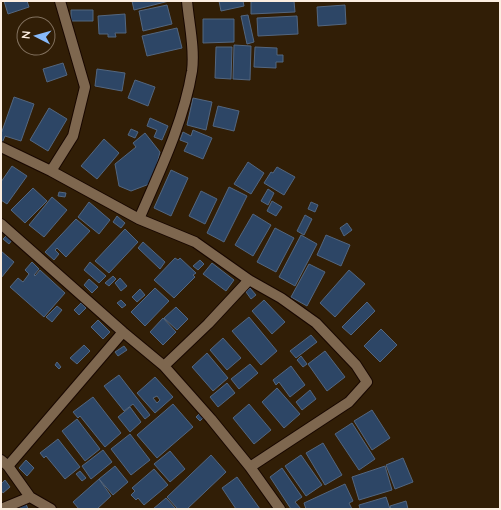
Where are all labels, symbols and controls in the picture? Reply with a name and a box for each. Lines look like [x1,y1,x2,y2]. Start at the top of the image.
north arrow [16,16,56,56]
text: N [19,30,32,40]

